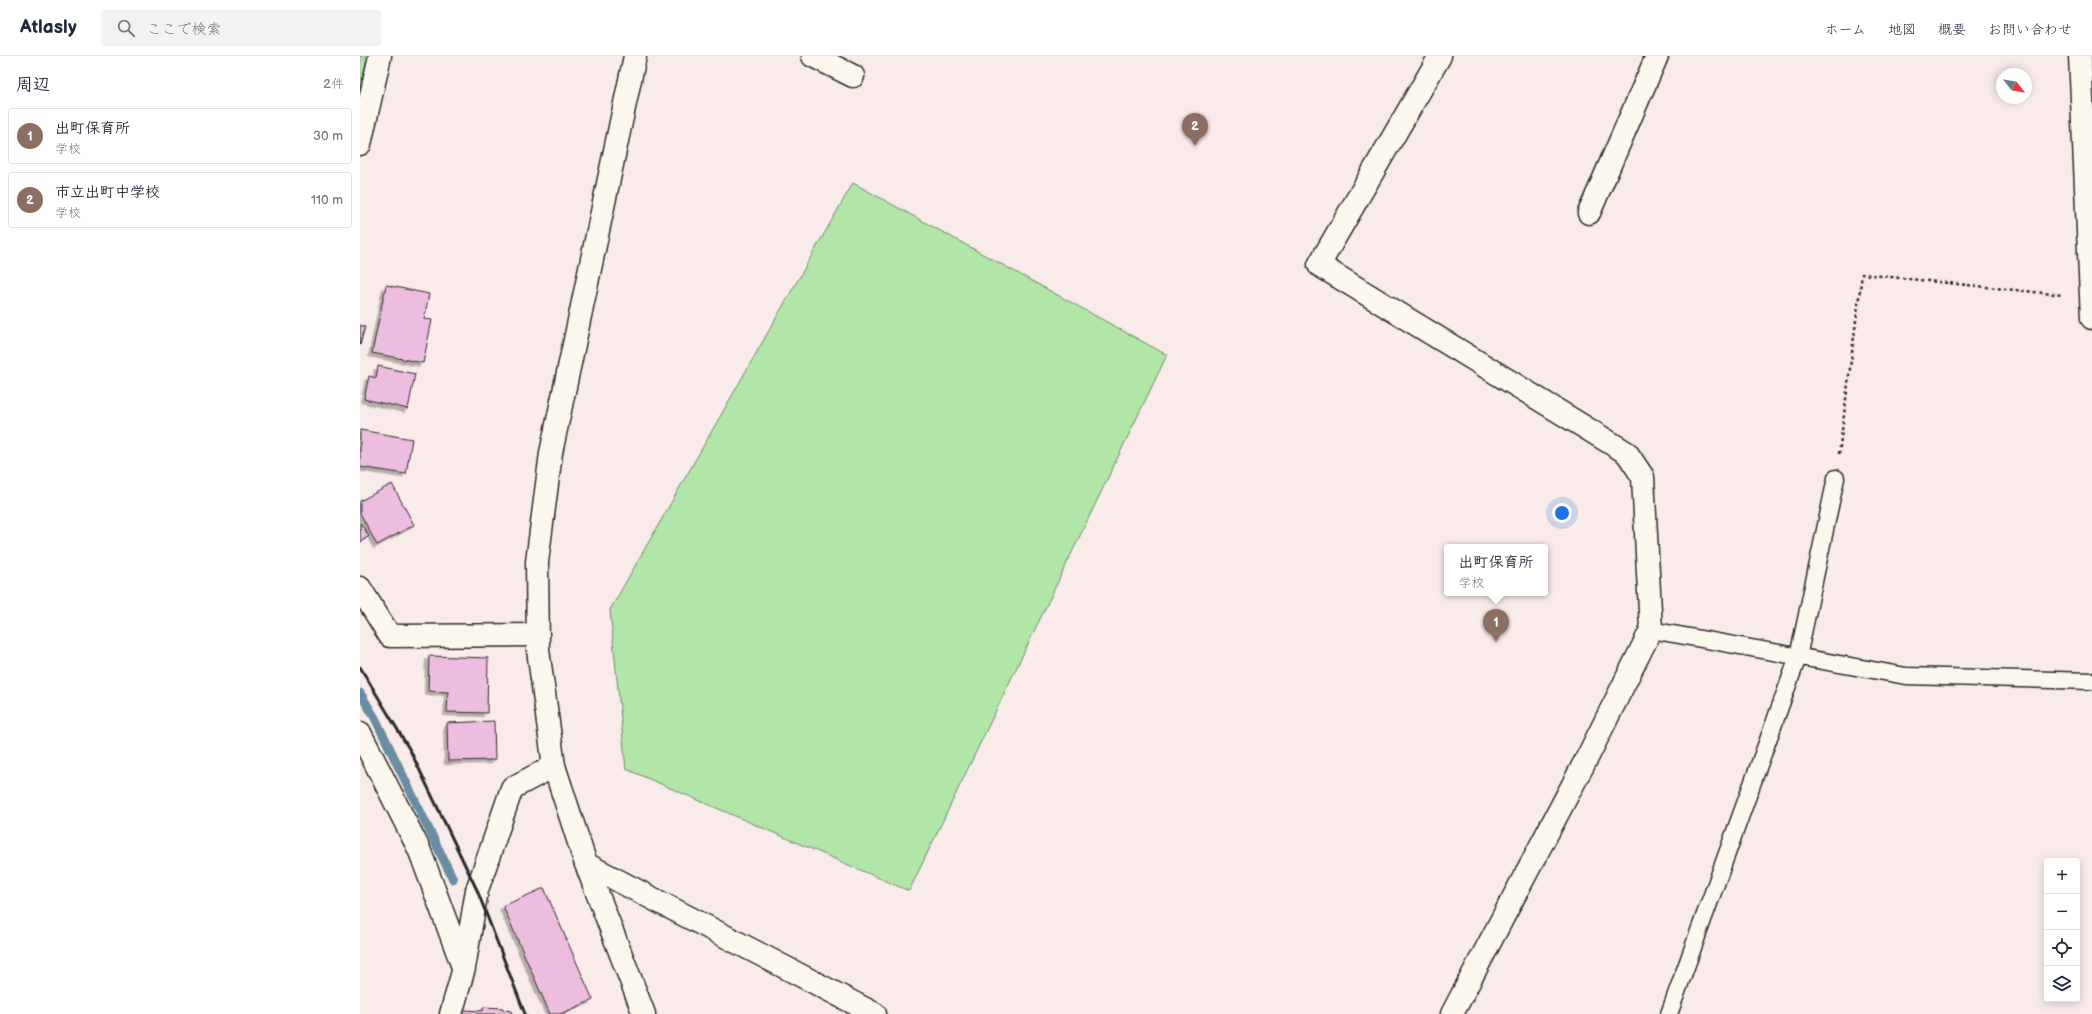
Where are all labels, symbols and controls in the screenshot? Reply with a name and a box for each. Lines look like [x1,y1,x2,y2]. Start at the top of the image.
search box [101,10,381,46]
text: Atlasly [20,16,77,39]
icon: search [115,17,137,39]
text: ここで検索 [147,20,222,39]
text: ホーム [1825,21,1866,38]
text: 地図 [1888,21,1916,38]
text: 概要 [1938,21,1966,38]
text: お問い合わせ [1988,21,2072,38]
north arrow [1996,68,2032,104]
text: 周辺 [16,75,50,95]
text: 2件 [323,76,344,92]
pin: 2 [1182,113,1208,146]
text: 出町保育所 [55,119,130,138]
text: 1 [27,128,33,144]
text: 30 m [313,128,343,144]
text: 学校 [55,141,81,157]
text: 市立出町中学校 [55,183,160,202]
text: 2 [26,192,34,208]
text: 110 m [311,192,343,208]
text: 学校 [55,205,81,221]
your location [1552,503,1572,523]
popup [1444,544,1548,596]
text: 出町保育所 [1458,553,1534,572]
text: 学校 [1458,575,1485,591]
pin: 1 [1483,609,1509,642]
map controls [2044,858,2080,1002]
button: + [2044,858,2080,894]
button: − [2044,894,2080,930]
button: locate [2044,930,2080,966]
button: layers [2044,966,2080,1002]

